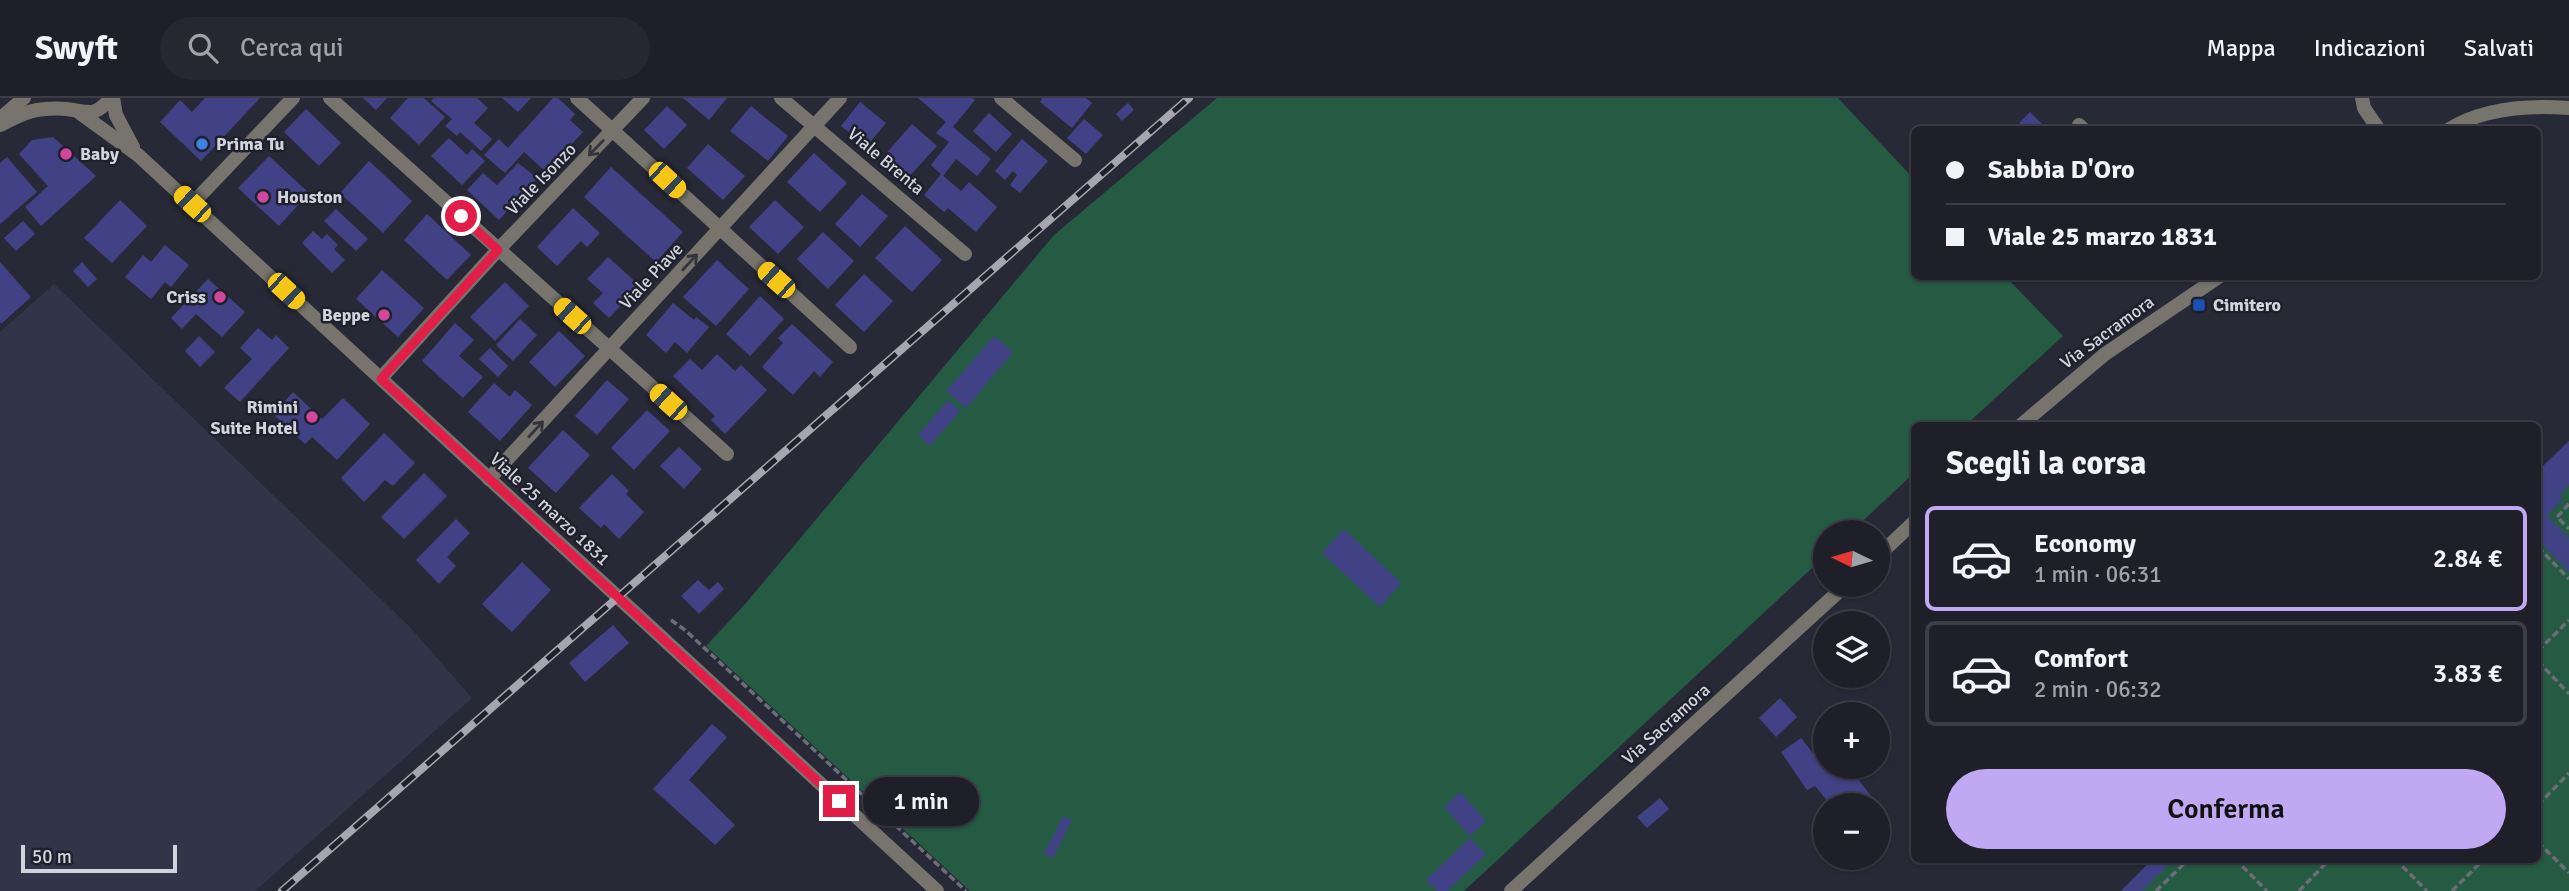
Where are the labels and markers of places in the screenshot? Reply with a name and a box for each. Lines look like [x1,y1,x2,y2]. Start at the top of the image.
place label: Prima Tu [216,133,285,155]
marker: Prima Tu [194,136,210,152]
place label: Baby [80,143,119,165]
marker: Baby [58,146,74,162]
place label: Houston [277,186,343,208]
marker: Houston [255,189,271,205]
place label: Criss [166,286,206,308]
marker: Criss [212,289,228,305]
place label: Cimitero [2213,294,2281,316]
marker: Cimitero [2191,297,2207,313]
place label: Beppe [322,304,370,326]
marker: Beppe [376,307,392,323]
place label: Rimini Suite Hotel [210,396,298,439]
marker: Rimini Suite Hotel [304,409,320,425]

